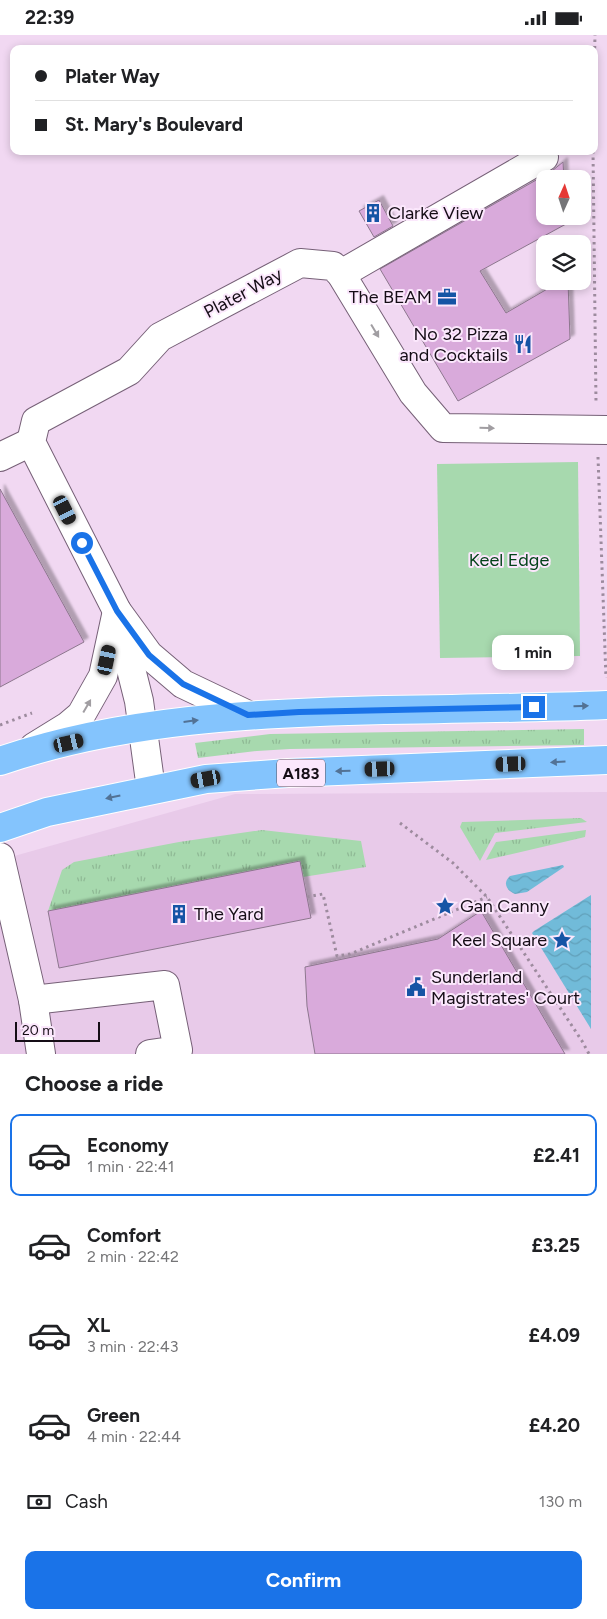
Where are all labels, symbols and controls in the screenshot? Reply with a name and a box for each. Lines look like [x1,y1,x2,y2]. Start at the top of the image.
text: 22:39 [25,6,74,29]
text: Plater Way [65,65,160,88]
text: St. Mary's Boulevard [65,113,243,136]
north arrow [536,170,591,225]
map controls [536,170,591,290]
building icon: Clarke View [362,202,384,224]
place label: Clarke View [388,202,483,224]
button: layers [536,235,591,290]
street label: Plater Way [200,263,286,323]
place label: The BEAM [349,286,432,308]
office icon: The BEAM [436,286,458,308]
place label: No 32 Pizza and Cocktails [399,323,508,366]
one-way arrow [371,324,380,337]
restaurant icon: No 32 Pizza and Cocktails [512,333,534,355]
one-way arrow [479,425,495,433]
car [51,493,78,527]
route start [71,532,93,554]
park label: Keel Edge [469,549,549,571]
callout: 1 min [493,635,575,669]
text: 1 min [514,643,552,662]
car [96,644,117,676]
route end [523,696,545,718]
one-way arrow [82,700,91,713]
one-way arrow [573,702,589,710]
one-way arrow [184,717,200,725]
car [52,732,85,754]
car [495,756,526,772]
one-way arrow [550,758,566,766]
road number: A183 [277,759,325,786]
car [364,761,395,777]
one-way arrow [335,767,351,775]
car [189,769,222,789]
one-way arrow [105,794,121,802]
place icon: Gan Canny [434,895,456,917]
place label: Gan Canny [460,895,549,917]
building icon: The Yard [168,903,190,925]
place label: The Yard [194,903,264,925]
place label: Keel Square [452,929,547,951]
place icon: Keel Square [551,929,573,951]
place label: Sunderland Magistrates' Court [431,966,580,1009]
public building icon: Sunderland Magistrates' Court [405,976,427,998]
scale bar [15,1019,100,1042]
text: 20 m [22,1022,54,1039]
text: Choose a ride [25,1070,163,1097]
icon: car [27,1133,72,1178]
text: Economy [87,1134,169,1157]
text: £2.41 [533,1144,580,1167]
text: 1 min · 22:41 [87,1157,174,1176]
icon: car [27,1223,72,1268]
text: Comfort [87,1224,162,1247]
text: £3.25 [531,1234,580,1257]
text: 2 min · 22:42 [87,1247,179,1266]
icon: car [27,1313,72,1358]
text: XL [87,1314,110,1337]
text: £4.09 [529,1324,580,1347]
text: 3 min · 22:43 [87,1337,178,1356]
icon: car [27,1403,72,1448]
text: Green [87,1404,140,1427]
text: £4.20 [529,1414,580,1437]
text: 4 min · 22:44 [87,1427,181,1446]
icon: cash [25,1488,53,1516]
text: Cash [65,1490,108,1513]
text: 130 m [539,1492,582,1511]
button: Confirm [25,1551,582,1609]

